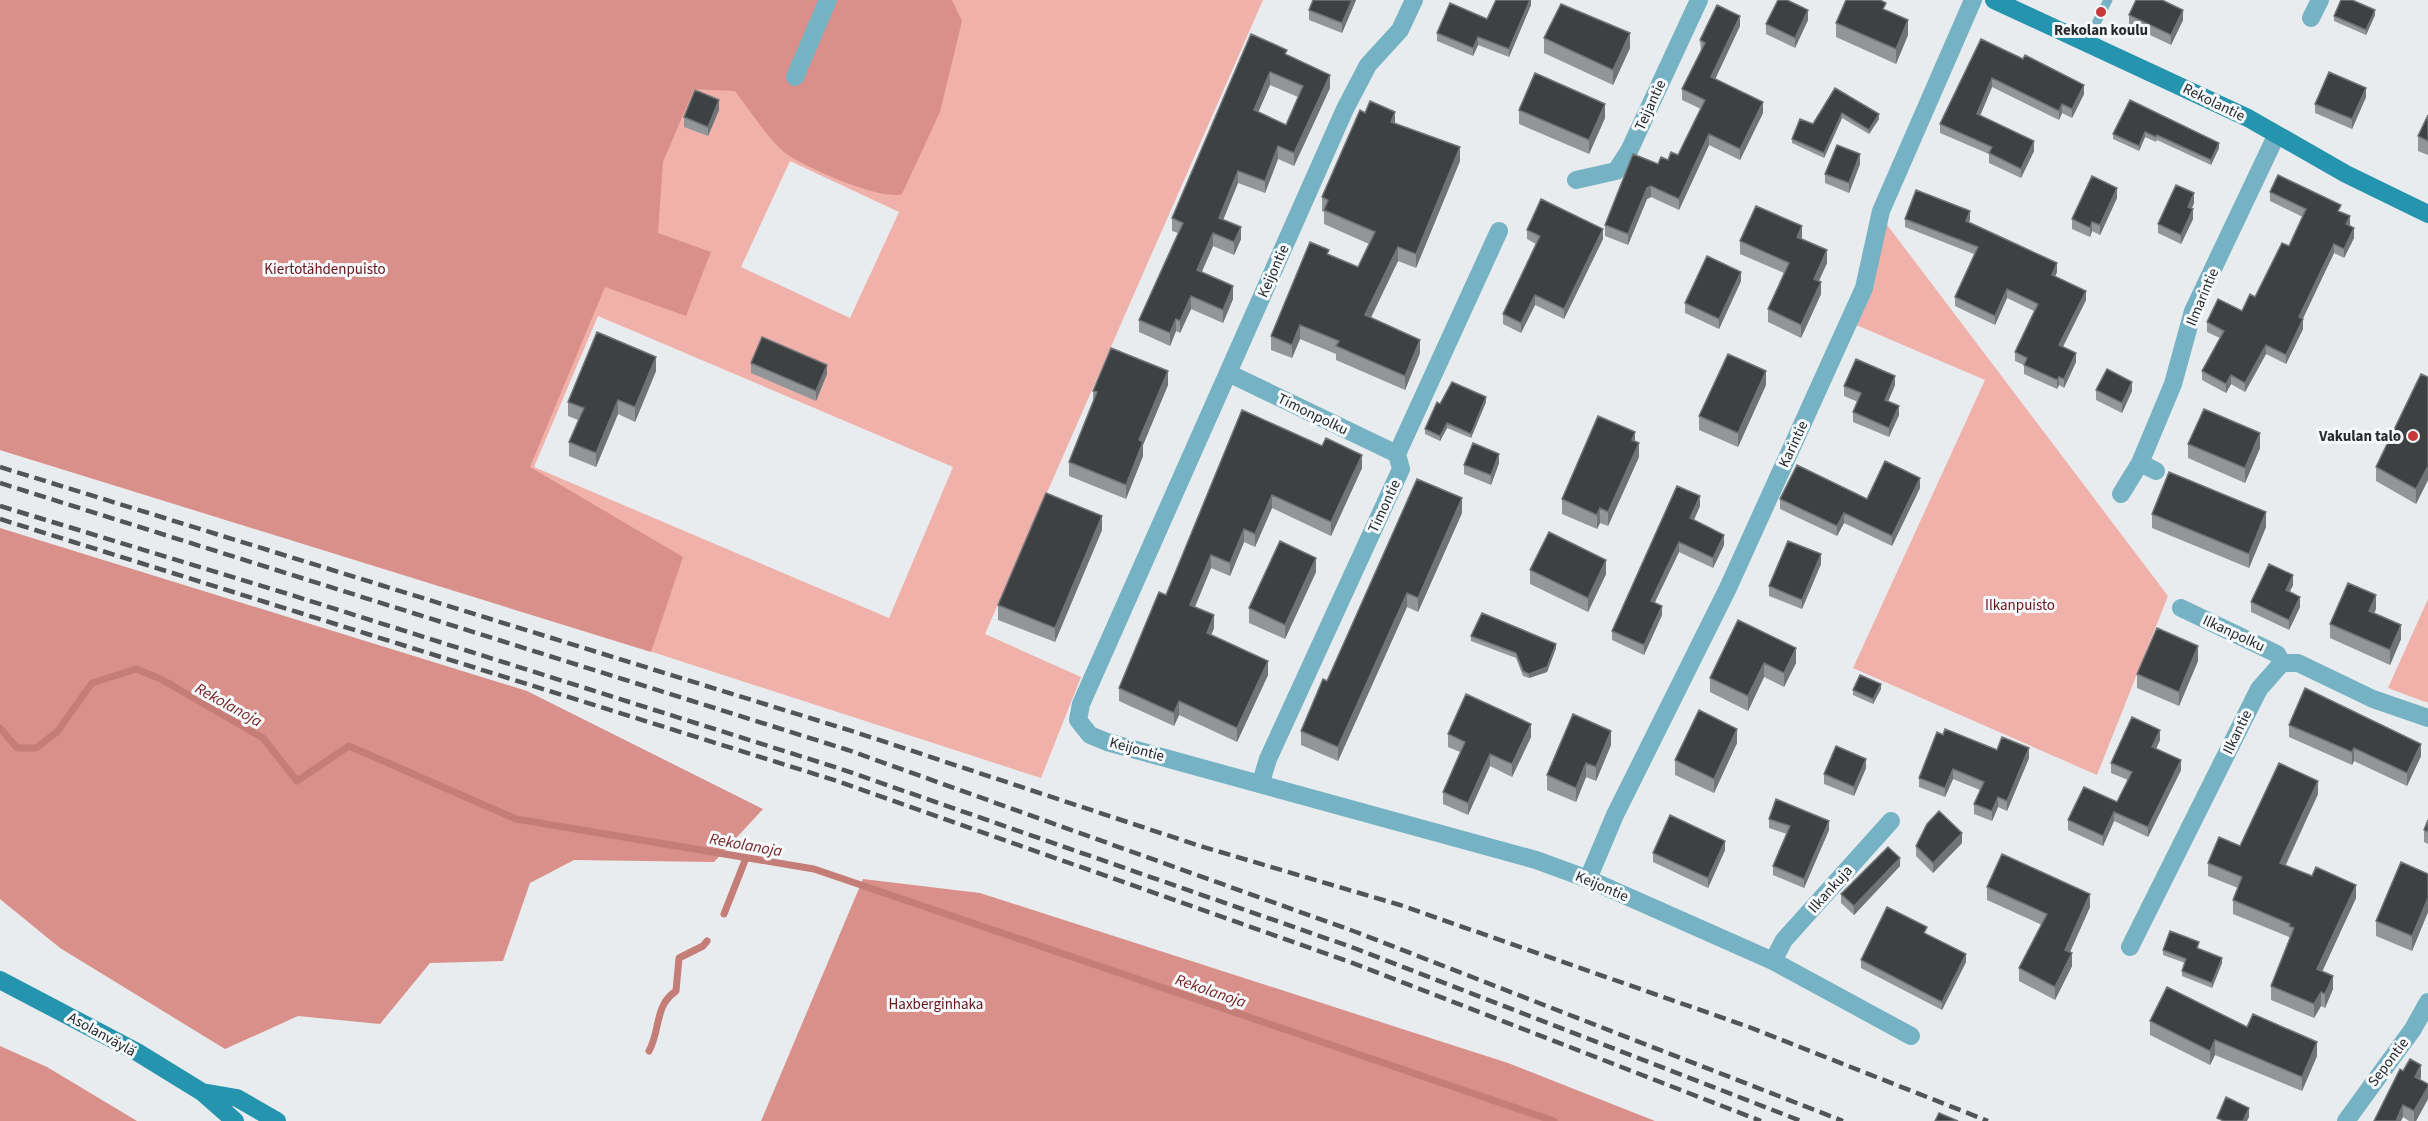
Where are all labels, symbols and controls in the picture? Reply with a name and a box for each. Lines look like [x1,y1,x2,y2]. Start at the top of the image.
marker: Rekolan koulu [2094,5,2108,19]
place label: Rekolan koulu [2054,20,2148,41]
street label: Teijantie [1630,76,1671,134]
street label: Rekolantie [2179,78,2248,127]
street label: Keijontie [1252,241,1294,301]
park label: Kiertotähdenpuisto [264,259,386,280]
street label: Ilmarintie [2181,265,2224,329]
street label: Timonpolku [1274,388,1352,441]
street label: Karintie [1773,417,1813,471]
place label: Vakulan talo [2318,426,2401,447]
marker: Vakulan talo [2406,429,2420,443]
street label: Timontie [1363,476,1406,536]
park label: Ilkanpuisto [1985,595,2055,616]
street label: Ilkanpolku [2199,610,2268,657]
water label: Rekolanoja [191,677,266,733]
street label: Ilkantie [2218,706,2257,758]
street label: Keijontie [1107,732,1167,767]
water label: Rekolanoja [708,828,784,862]
street label: Ilkankuja [1803,861,1857,918]
street label: Keijontie [1572,866,1632,907]
water label: Rekolanoja [1172,969,1249,1013]
park label: Haxberginhaka [889,994,983,1015]
street label: Asolanväylä [64,1007,140,1062]
street label: Sepontie [2363,1033,2414,1091]

